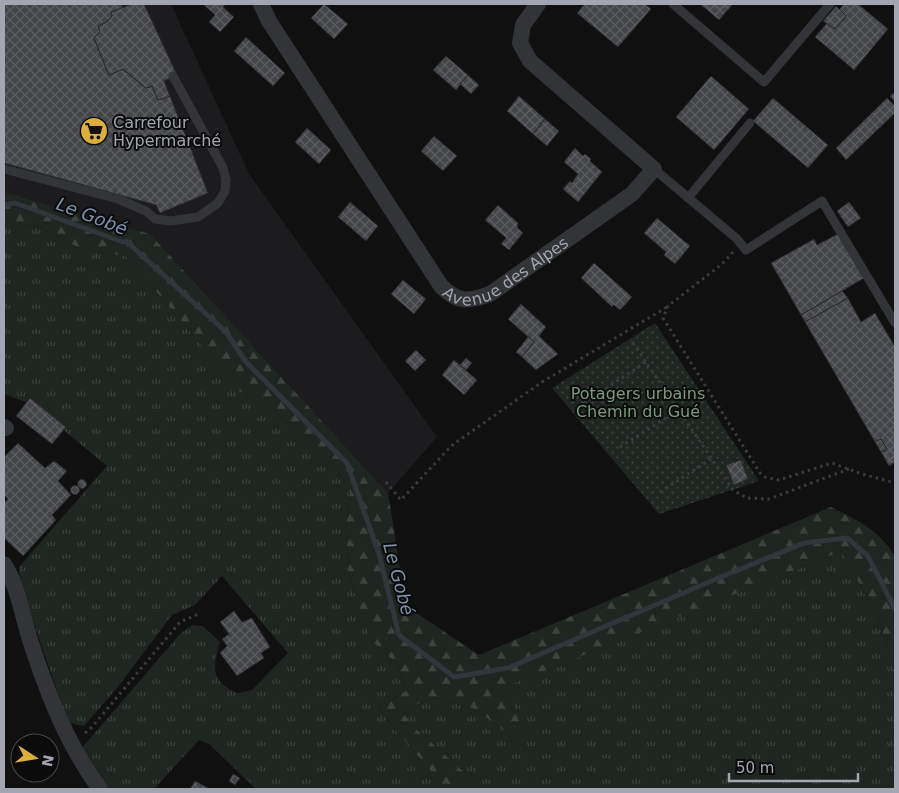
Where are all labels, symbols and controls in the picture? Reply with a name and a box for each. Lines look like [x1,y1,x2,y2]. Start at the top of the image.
place label: Carrefour Hypermarché [113,113,221,150]
supermarket icon: Carrefour Hypermarché [79,116,109,146]
water label: Le Gobé [54,193,130,239]
street label: Avenue des Alpes [439,233,572,309]
park label: Potagers urbains Chemin du Gué [571,384,705,421]
water label: Le Gobé [379,540,419,618]
north arrow [10,733,60,783]
scale bar [729,750,858,782]
text: N [39,753,57,768]
text: 50 m [736,759,774,777]

